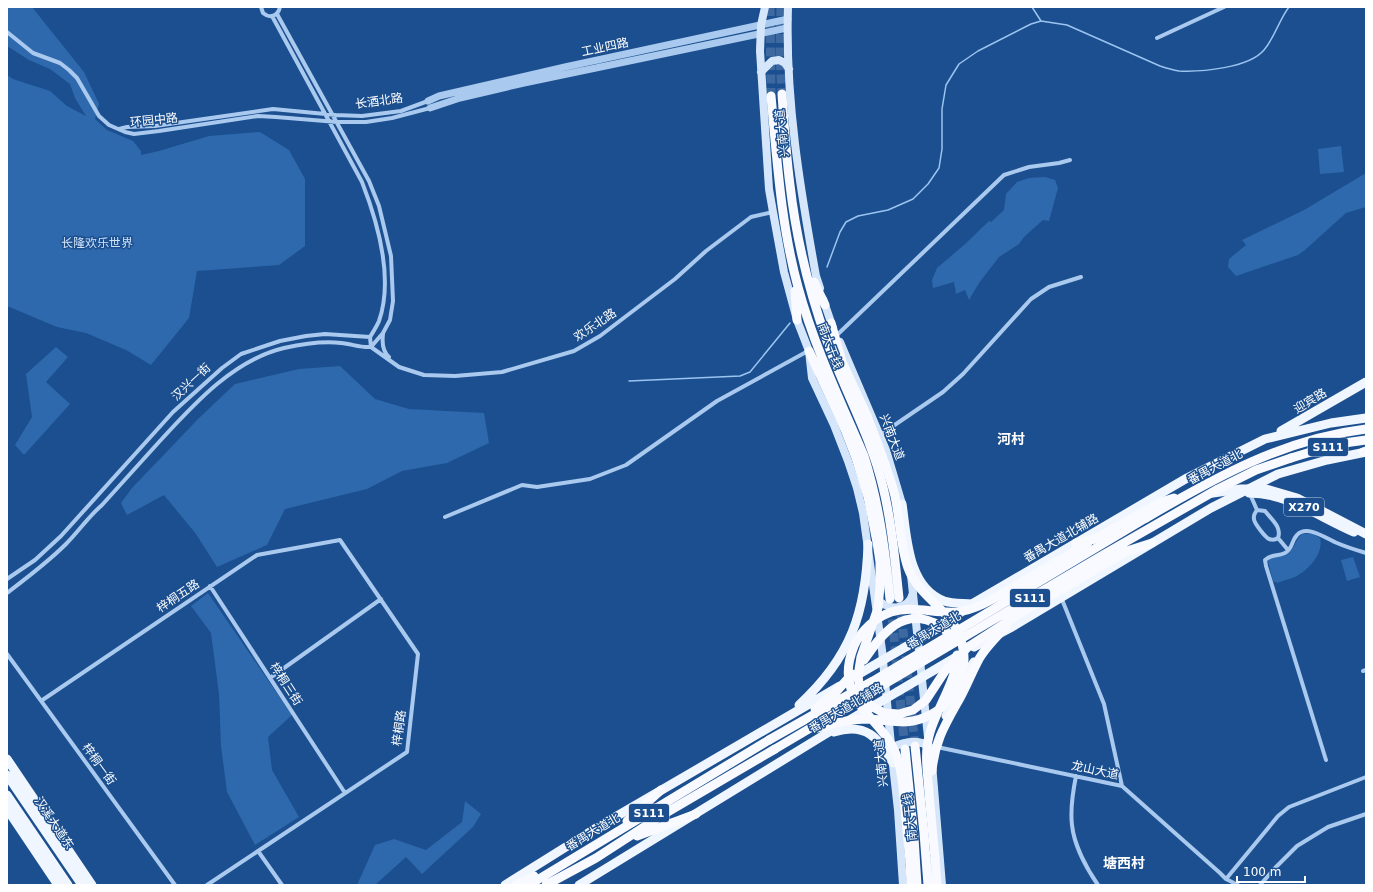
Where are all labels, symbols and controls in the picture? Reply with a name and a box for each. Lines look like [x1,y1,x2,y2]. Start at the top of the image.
street label: 工业四路 [580,35,630,59]
street label: 长酒北路 [354,91,404,111]
street label: 兴南大道 [773,108,791,158]
street label: 环园中路 [129,111,179,129]
park label: 长隆欢乐世界 [61,236,133,250]
street label: 欢乐北路 [571,306,619,344]
street label: 南大干线 [815,321,845,371]
street label: 汉兴一街 [169,361,213,403]
street label: 迎宾路 [1291,386,1329,416]
street label: 兴南大道 [877,412,907,462]
district label: 河村 [997,431,1025,447]
road number: S111 [1308,438,1348,456]
street label: 番禺大道北 [1185,447,1245,487]
road number: X270 [1284,498,1324,516]
street label: 番禺大道北辅路 [1021,511,1101,565]
street label: 梓桐五路 [154,577,202,615]
road number: S111 [1010,589,1050,607]
street label: 番禺大道北 [905,609,963,651]
street label: 梓桐三街 [267,660,305,708]
street label: 番禺大道北铺路 [806,680,886,736]
street label: 梓桐路 [390,709,408,747]
street label: 兴南大道 [872,738,890,788]
street label: 梓桐一街 [79,740,119,788]
street label: 龙山大道 [1070,758,1120,782]
street label: 南大干线 [901,792,919,842]
street label: 汉溪大道东 [31,794,77,852]
road number: S111 [629,804,669,822]
street label: 番禺大道北 [564,811,622,853]
district label: 塘西村 [1103,855,1145,871]
scale bar [1237,858,1305,884]
text: 100 m [1243,865,1281,879]

